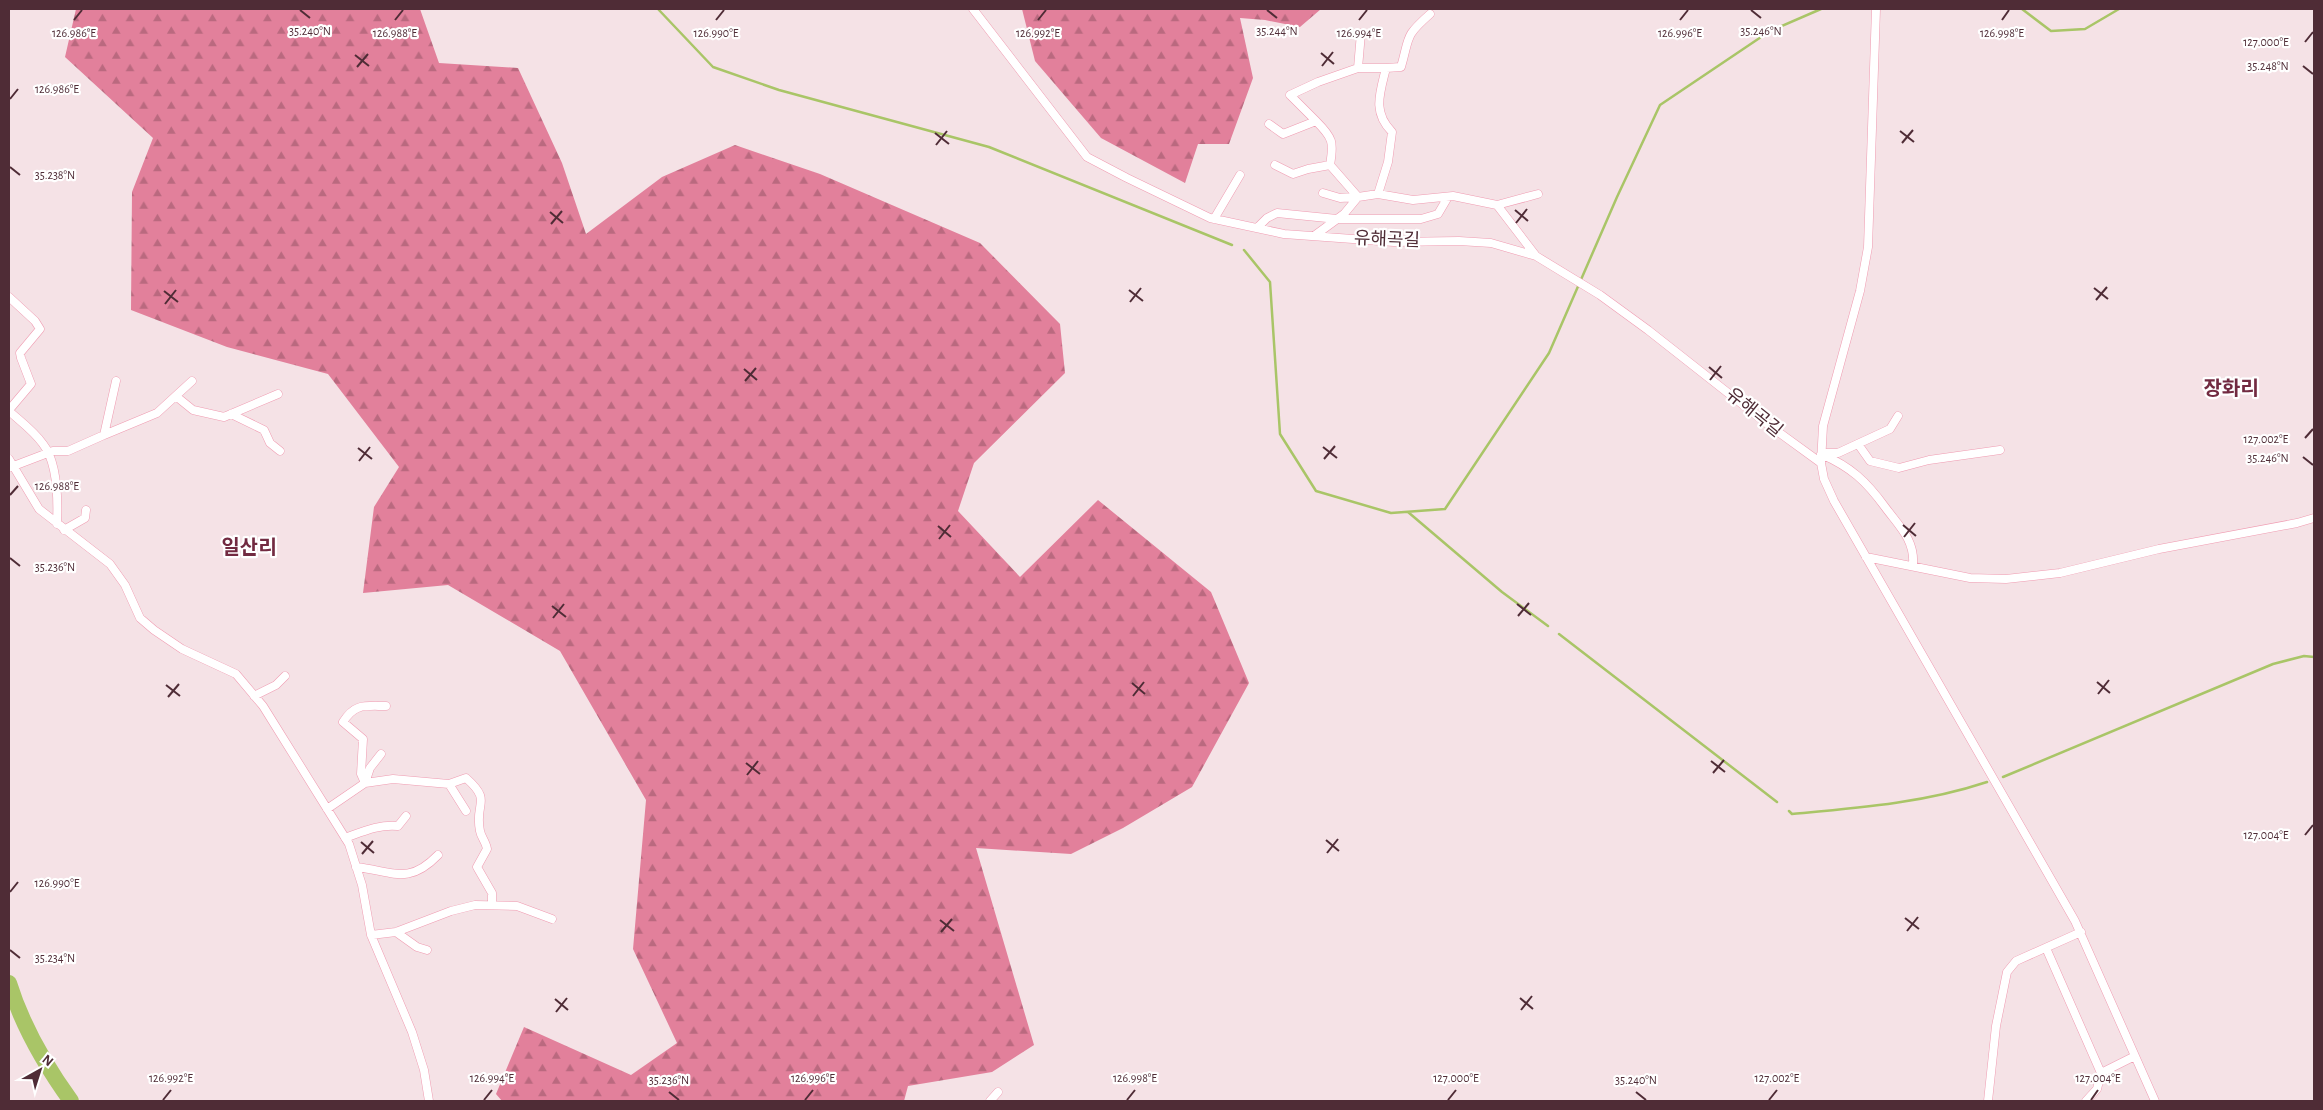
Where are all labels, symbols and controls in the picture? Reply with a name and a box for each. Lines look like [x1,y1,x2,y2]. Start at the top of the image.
text: 35.240°N [289,25,331,37]
text: 35.244°N [1256,25,1298,37]
text: 35.246°N [1740,25,1782,37]
text: 126.986°E [52,27,96,39]
text: 126.988°E [373,27,417,39]
text: 126.990°E [694,27,739,39]
text: 126.992°E [1016,27,1060,39]
text: 126.994°E [1337,27,1381,39]
text: 126.996°E [1658,27,1702,39]
text: 126.998°E [1980,27,2024,39]
text: 127.000°E [2243,36,2289,48]
text: 35.248°N [2247,60,2289,72]
text: 126.986°E [35,83,79,95]
text: 35.238°N [35,169,75,181]
street label: 유해곡길 [1354,229,1420,250]
district label: 장화리 [2203,378,2259,399]
street label: 유해곡길 [1723,384,1786,441]
text: 127.002°E [2244,433,2289,445]
text: 35.246°N [2247,452,2289,464]
text: 126.988°E [35,480,79,492]
district label: 일산리 [221,537,277,558]
text: 35.236°N [35,561,75,573]
text: 127.004°E [2243,829,2289,841]
text: 126.990°E [35,877,80,889]
text: 35.234°N [35,952,75,964]
north arrow [15,1045,65,1095]
text: N [39,1052,56,1069]
text: 126.992°E [149,1072,193,1084]
text: 126.994°E [470,1072,514,1084]
text: 126.996°E [791,1072,835,1084]
text: 126.998°E [1113,1072,1157,1084]
text: 127.000°E [1433,1072,1479,1084]
text: 127.002°E [1755,1072,1800,1084]
text: 127.004°E [2075,1072,2121,1084]
text: 35.236°N [649,1074,689,1086]
text: 35.240°N [1615,1074,1657,1086]

